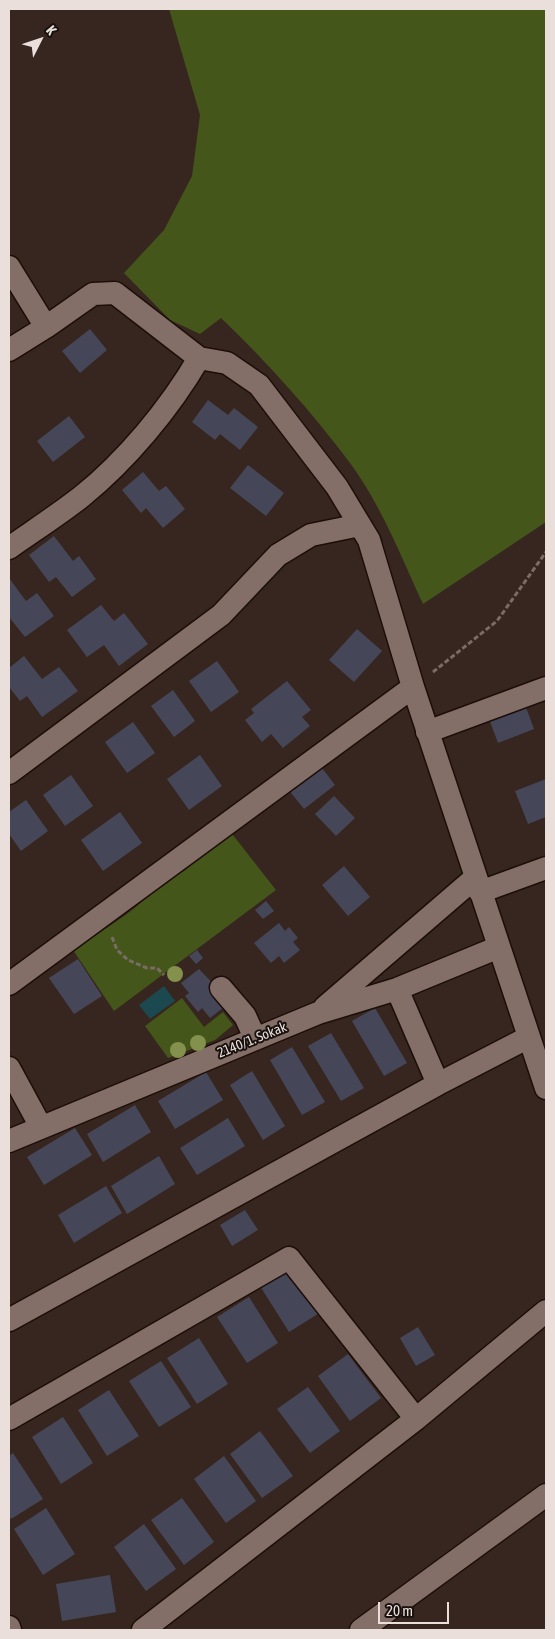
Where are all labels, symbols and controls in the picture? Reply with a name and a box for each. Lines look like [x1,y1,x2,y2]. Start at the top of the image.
north arrow [15,15,65,65]
text: K [43,22,60,38]
street label: 2140/1. Sokak [215,1018,289,1062]
scale bar [380,1592,451,1624]
text: 20 m [386,1602,413,1619]

